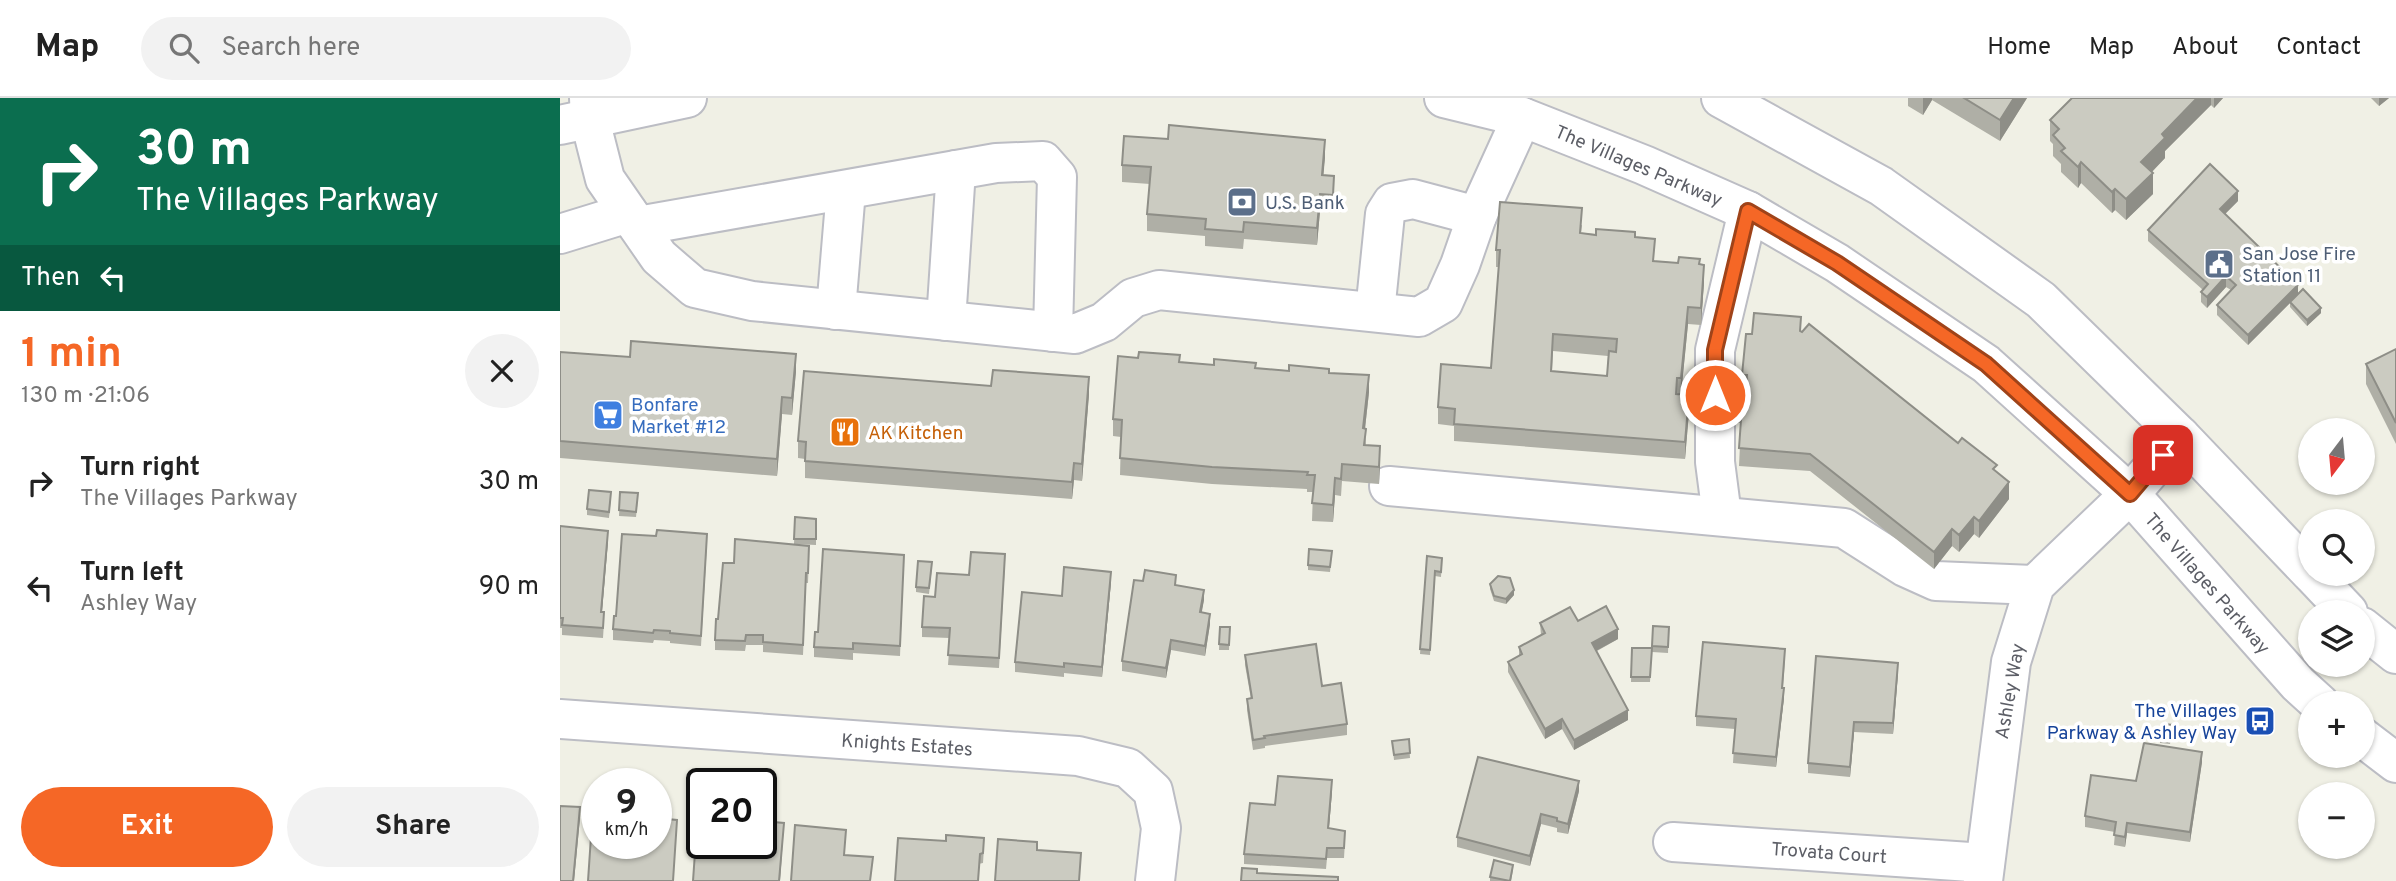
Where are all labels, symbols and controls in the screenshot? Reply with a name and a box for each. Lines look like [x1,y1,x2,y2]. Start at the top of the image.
search box [141,17,631,80]
text: Map [35,27,99,69]
icon: search [165,29,203,67]
text: Search here [221,32,360,65]
text: Home [1987,33,2051,63]
text: Map [2089,33,2134,63]
text: About [2172,33,2238,63]
text: Contact [2276,33,2361,63]
text: 30 m [136,121,252,183]
street label: The Villages Parkway [1551,121,1726,213]
icon: right [21,126,112,217]
text: The Villages Parkway [136,182,439,222]
bank icon: U.S. Bank [1225,185,1259,219]
place label: U.S. Bank [1265,192,1345,216]
place label: San Jose Fire Station 11 [2242,243,2356,289]
public building icon: San Jose Fire Station 11 [2202,247,2236,281]
icon: left [94,259,132,297]
text: Then [21,262,80,295]
text: 1 min [21,329,122,382]
button: close [465,334,539,408]
position arrow [1678,358,1752,432]
text: 130 m · 21:06 [21,382,150,411]
place label: Bonfare Market #12 [631,394,726,440]
supermarket icon: Bonfare Market #12 [591,398,625,432]
restaurant icon: AK Kitchen [828,415,862,449]
north arrow [2298,418,2375,495]
map controls [2298,418,2375,859]
place label: AK Kitchen [868,422,963,446]
pin [2133,425,2193,485]
icon: arrive [2144,436,2182,474]
text: Turn right [80,452,200,485]
icon: right [21,464,59,502]
text: 30 m [479,466,539,499]
text: The Villages Parkway [80,485,298,514]
street label: The Villages Parkway [2138,509,2275,660]
button: search [2298,509,2375,586]
text: Turn left [80,557,184,590]
icon: left [21,569,59,607]
text: 90 m [479,571,539,604]
text: Ashley Way [80,590,197,619]
button: layers [2298,600,2375,677]
street label: Ashley Way [1991,642,2031,741]
button: + [2298,691,2375,768]
place label: The Villages Parkway & Ashley Way [2047,700,2237,746]
bus stop icon: The Villages Parkway & Ashley Way [2243,704,2277,738]
street label: Knights Estates [840,729,974,763]
speed limit sign: 20 [686,768,777,859]
text: 9 [616,782,637,826]
button: − [2298,782,2375,859]
button: Exit [21,787,273,867]
button: Share [287,787,539,867]
text: km/h [605,819,648,842]
street label: Trovata Court [1770,838,1888,870]

